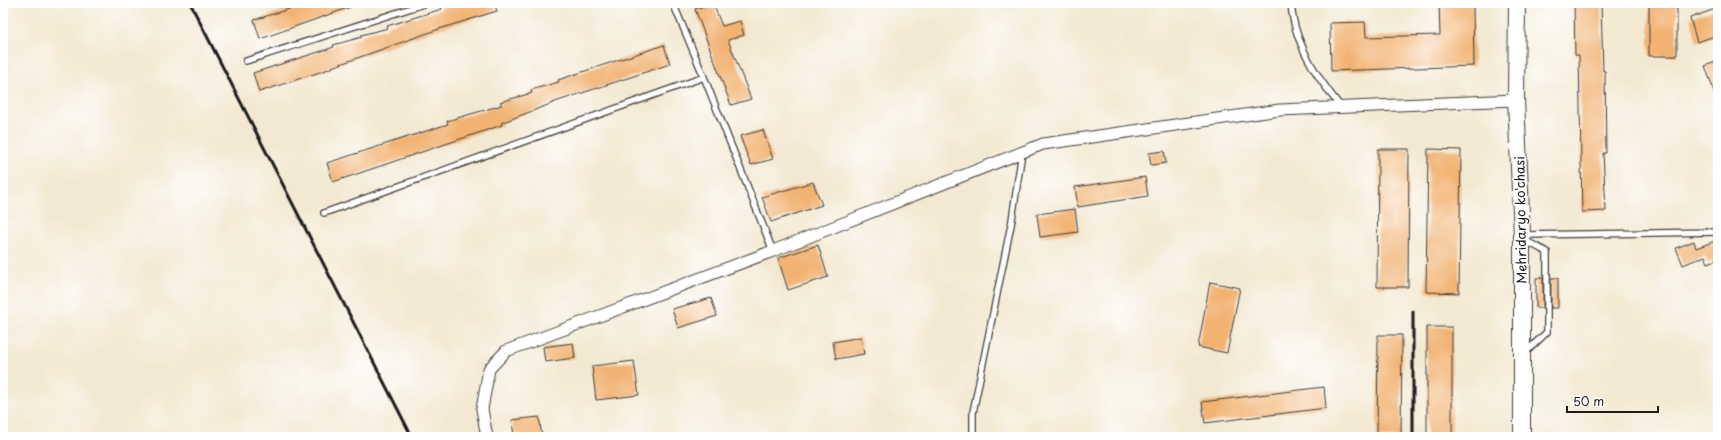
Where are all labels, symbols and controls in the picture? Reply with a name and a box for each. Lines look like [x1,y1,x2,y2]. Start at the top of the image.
street label: Мehridaryo ko'chasi [1509,156,1531,284]
scale bar [1567,388,1658,414]
text: 50 m [1573,392,1604,410]

